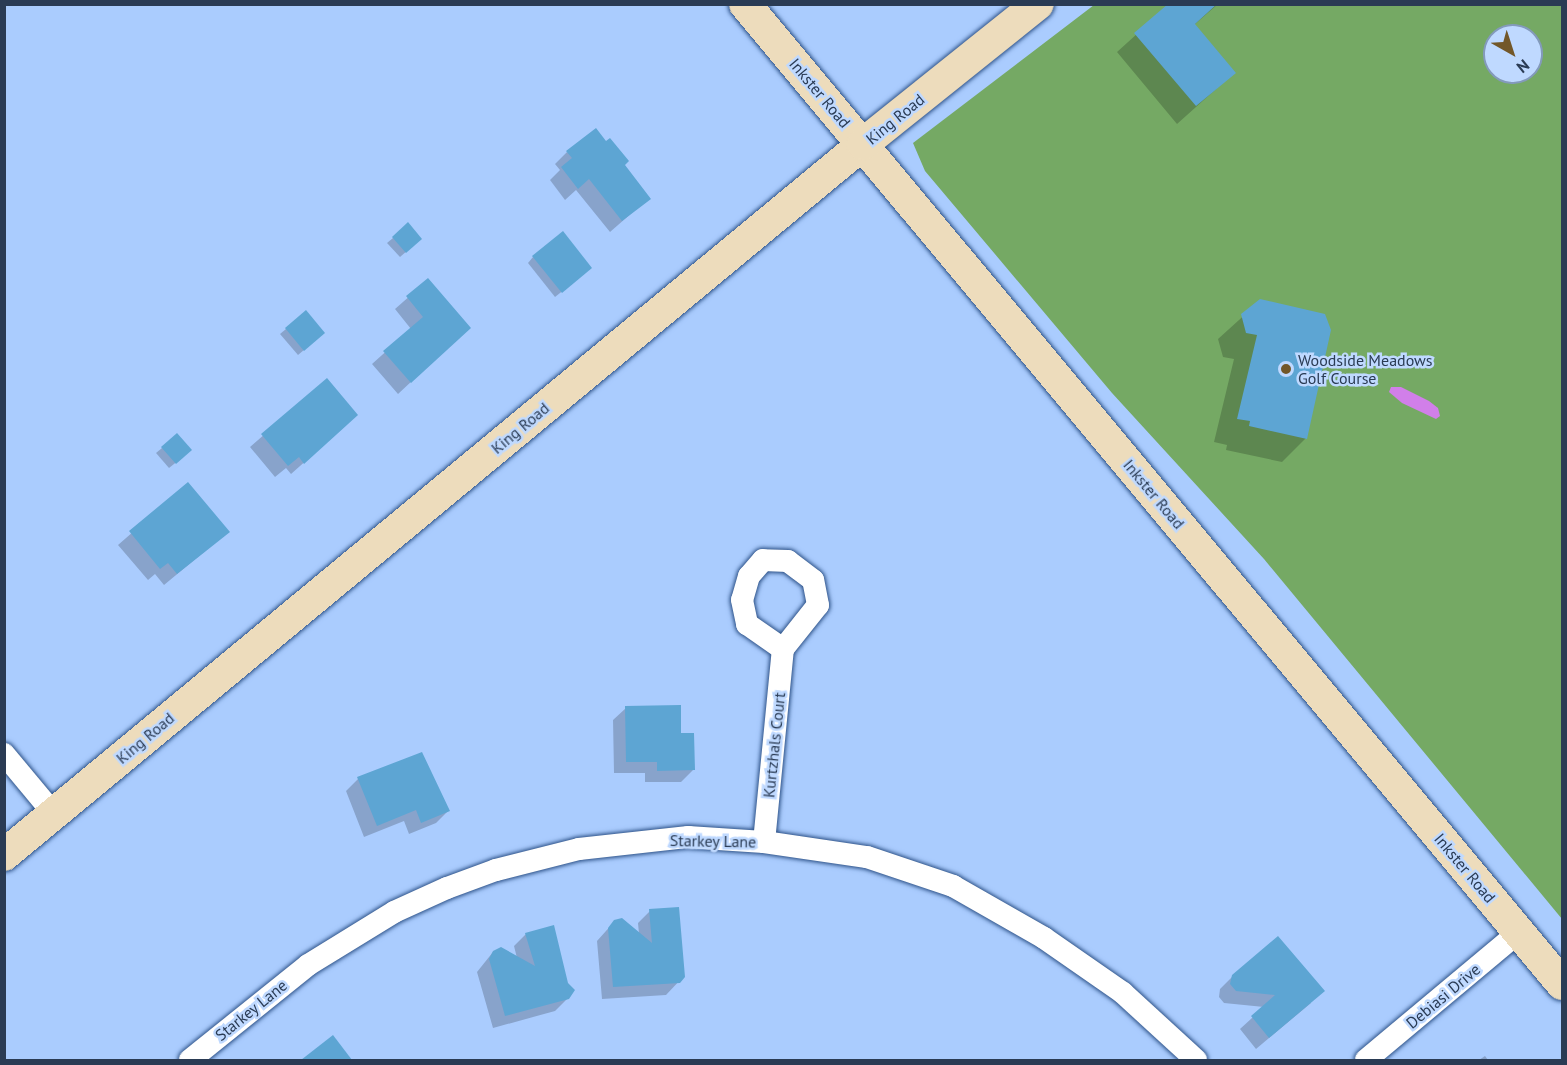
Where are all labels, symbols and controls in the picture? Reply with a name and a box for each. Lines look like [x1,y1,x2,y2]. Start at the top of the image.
north arrow [1483,24,1543,84]
street label: Inkster Road [785,54,855,132]
text: N [1513,55,1533,78]
street label: King Road [862,90,928,148]
place label: Woodside Meadows Golf Course [1298,350,1433,388]
marker: Woodside Meadows Golf Course [1279,362,1293,376]
street label: King Road [487,398,553,458]
street label: Inkster Road [1119,455,1189,533]
street label: Kurtzhals Court [759,691,789,799]
street label: King Road [112,708,178,768]
street label: Inkster Road [1430,829,1500,907]
street label: Starkey Lane [669,831,757,851]
street label: Debiasi Drive [1402,960,1484,1032]
street label: Starkey Lane [211,975,291,1045]

